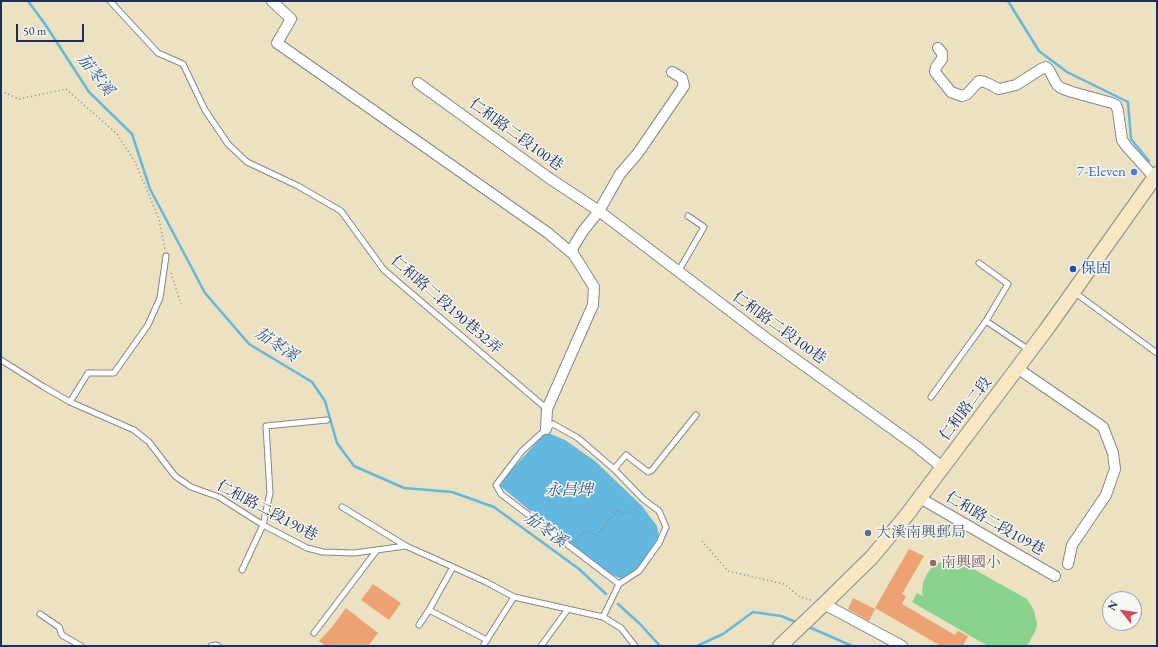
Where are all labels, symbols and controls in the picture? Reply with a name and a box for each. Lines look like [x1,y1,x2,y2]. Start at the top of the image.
scale bar [18,16,86,42]
text: 50 m [23,23,46,39]
water label: 茄苳溪 [73,50,117,100]
street label: 仁和路二段100巷 [466,95,566,175]
place label: 7-Eleven [1077,163,1126,181]
marker: 7-Eleven [1129,167,1139,177]
street label: 仁和路二段190巷32弄 [387,252,505,358]
place label: 保固 [1081,260,1111,278]
marker: 保固 [1068,264,1078,274]
street label: 仁和路二段100巷 [729,288,829,368]
water label: 茄苳溪 [251,324,301,366]
street label: 仁和路二段 [936,374,996,444]
street label: 仁和路二段190巷 [214,477,320,545]
water label: 永昌埤 [545,481,593,501]
street label: 仁和路二段109巷 [942,488,1048,560]
water label: 茄苳溪 [520,508,570,552]
place label: 大溪南興郵局 [876,524,966,542]
marker: 大溪南興郵局 [863,528,873,538]
place label: 南興國小 [941,554,1001,572]
marker: 南興國小 [928,558,938,568]
north arrow [1102,591,1142,631]
text: N [1104,598,1121,613]

